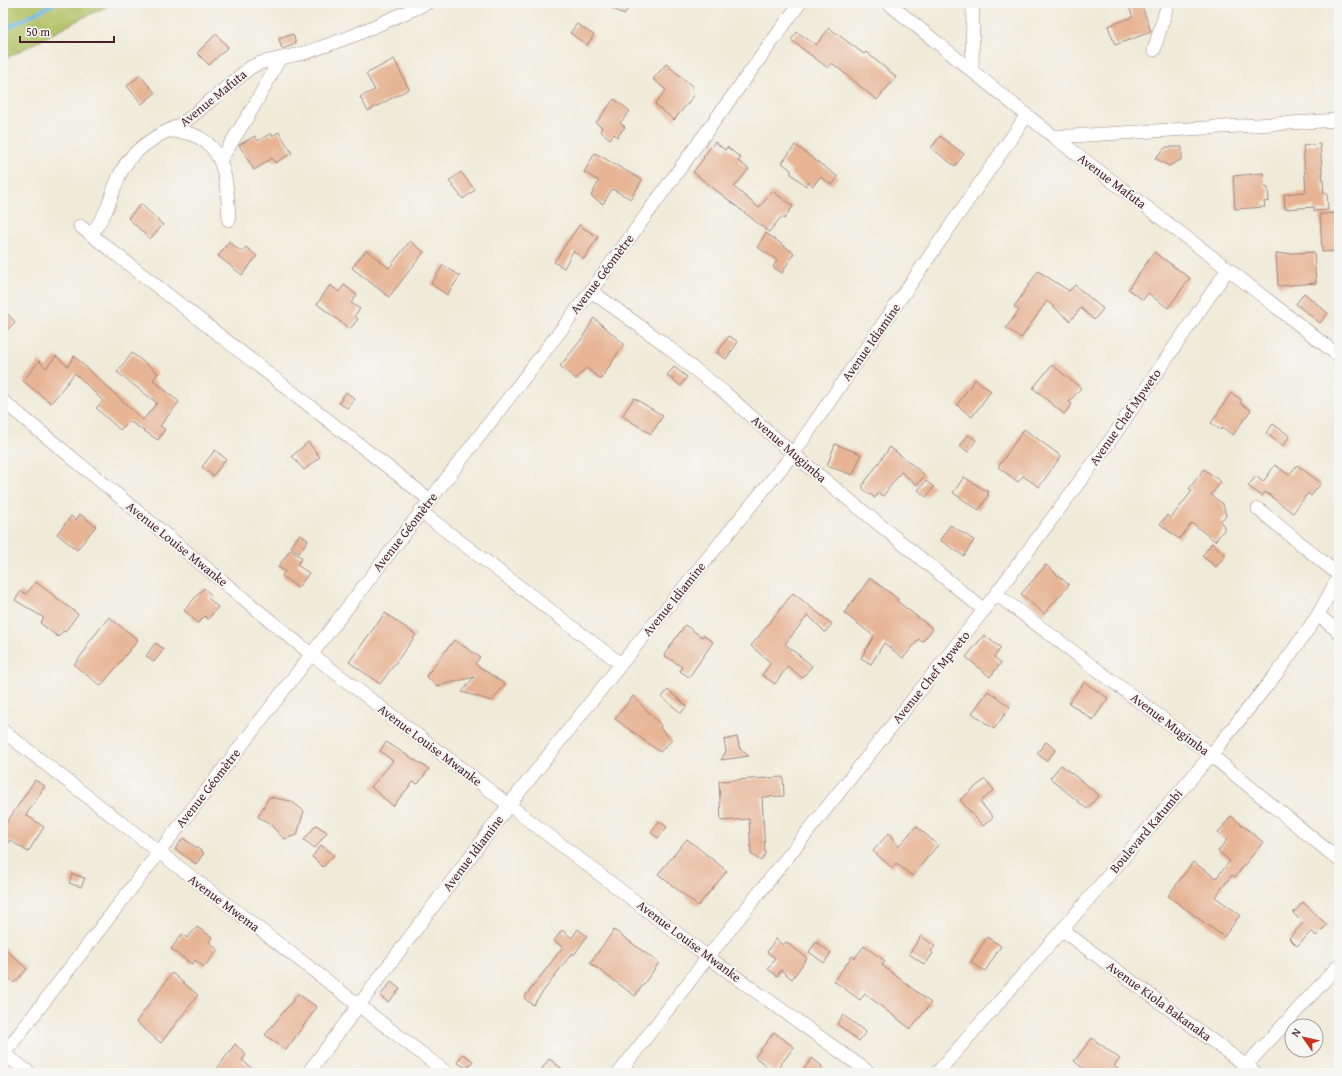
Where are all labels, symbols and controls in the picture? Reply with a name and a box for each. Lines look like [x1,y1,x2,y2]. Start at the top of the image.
scale bar [20,18,114,44]
text: 50 m [26,23,50,40]
street label: Avenue Mafuta [175,64,251,131]
street label: Avenue Mafuta [1074,149,1151,214]
street label: Avenue Géomètre [566,230,638,318]
street label: Avenue Idiamine [837,299,905,385]
street label: Avenue Chef Mpweto [1084,364,1166,469]
street label: Avenue Mugimba [747,411,831,488]
street label: Avenue Géomètre [368,488,442,576]
street label: Avenue Louise Mwanke [122,497,232,591]
street label: Avenue Idiamine [638,558,710,640]
street label: Avenue Chef Mpweto [888,626,975,727]
street label: Avenue Mugimba [1127,688,1214,760]
street label: Avenue Louise Mwanke [374,699,486,791]
street label: Avenue Géomètre [171,744,245,832]
street label: Boulevard Katumbi [1105,785,1187,877]
street label: Avenue Idiamine [438,811,508,895]
street label: Avenue Mwema [184,870,264,937]
street label: Avenue Louise Mwanke [633,895,745,987]
street label: Avenue Kiola Bakanaka [1102,956,1216,1046]
north arrow [1284,1018,1324,1058]
text: N [1287,1024,1305,1040]

